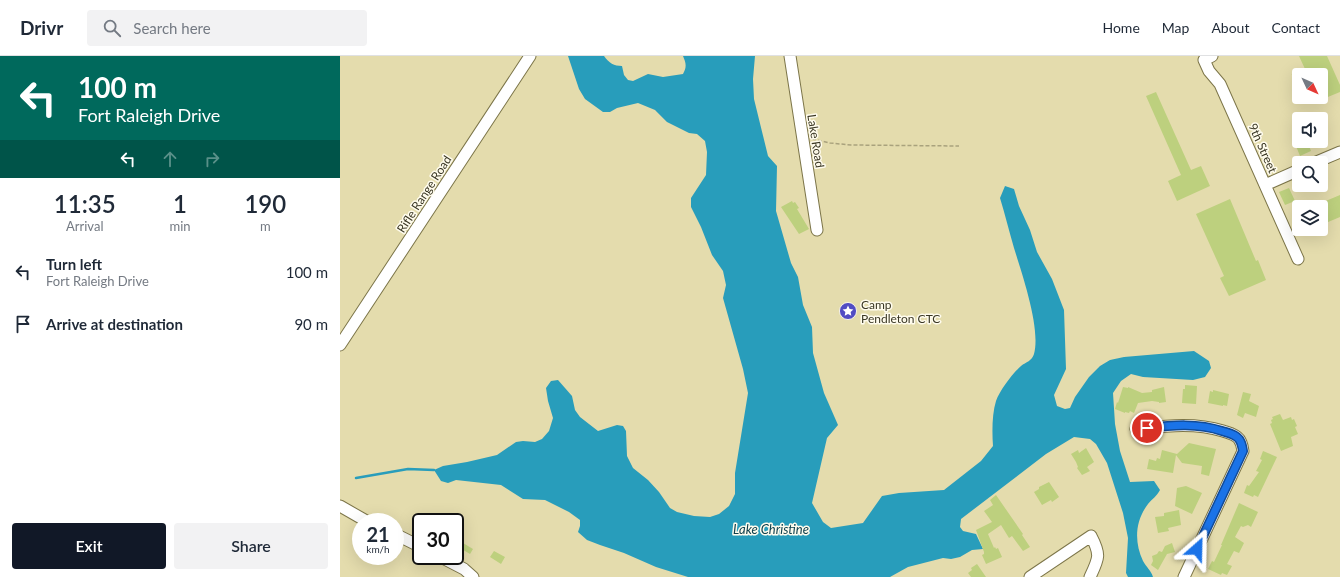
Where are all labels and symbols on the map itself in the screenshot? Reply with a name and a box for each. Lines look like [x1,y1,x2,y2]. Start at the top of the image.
north arrow [1292,68,1328,104]
street label: Lake Road [804,113,828,169]
street label: 9th Street [1245,121,1281,176]
street label: Rifle Range Road [393,153,455,235]
place label: Camp Pendleton CTC [861,297,940,326]
place icon: Camp Pendleton CTC [838,301,858,321]
pin [1130,411,1164,445]
speed limit sign: 30 [412,513,464,565]
water label: Lake Christine [733,521,809,537]
position arrow [1176,528,1218,570]

